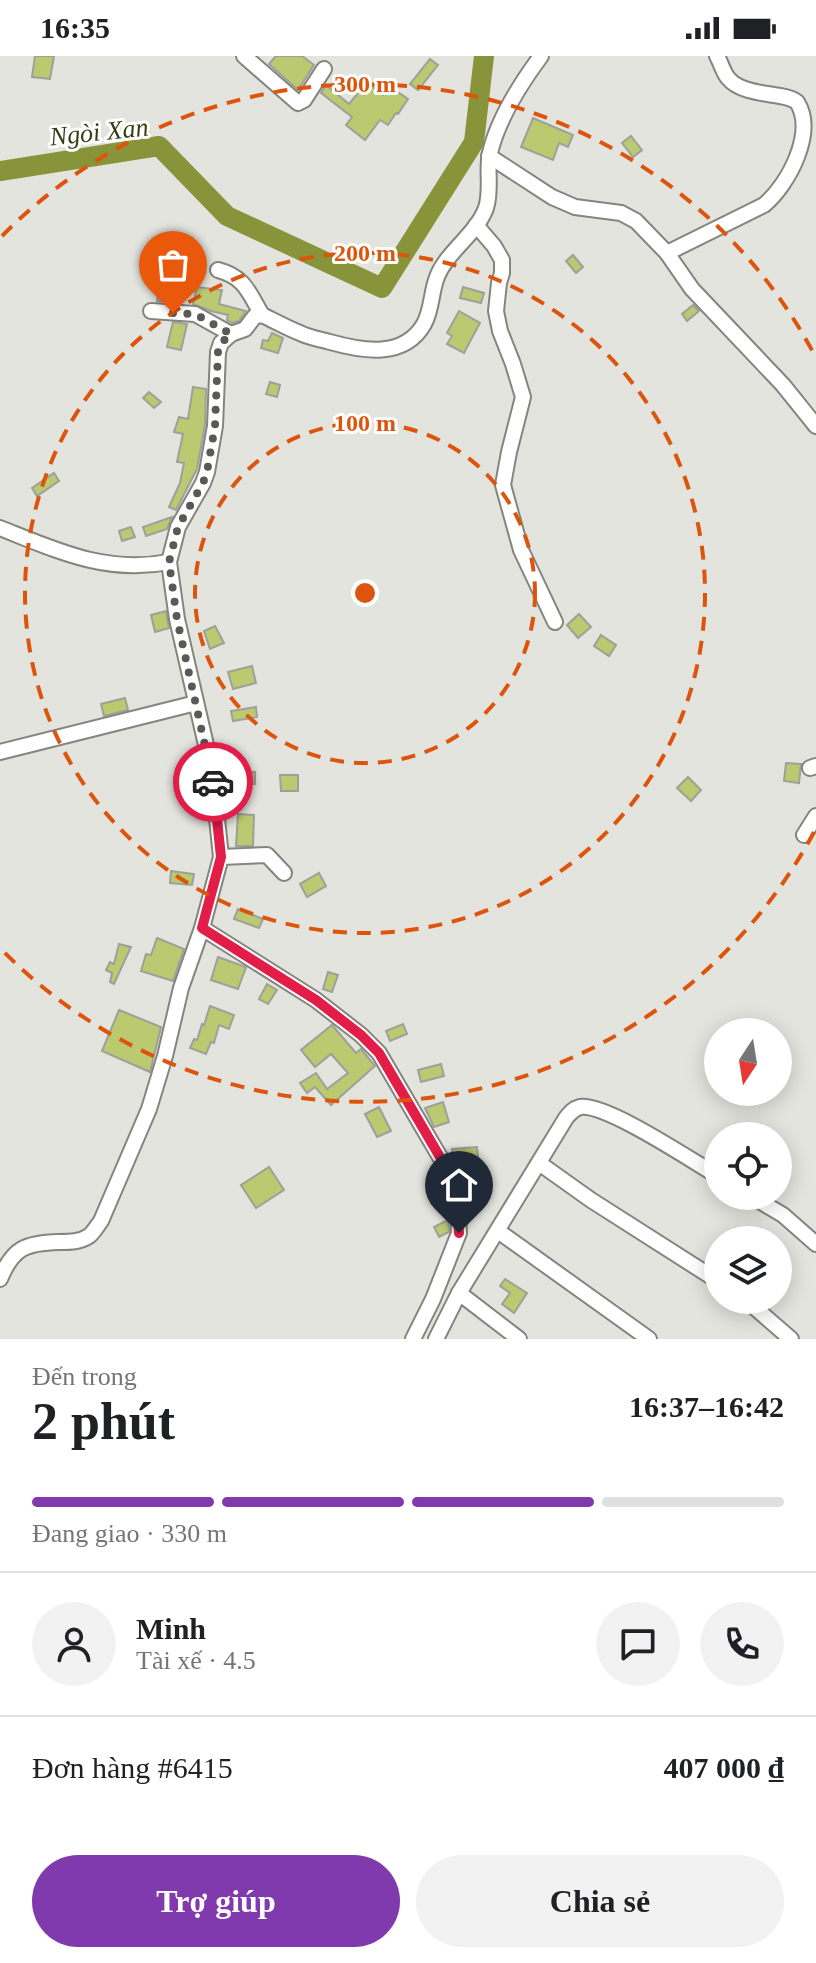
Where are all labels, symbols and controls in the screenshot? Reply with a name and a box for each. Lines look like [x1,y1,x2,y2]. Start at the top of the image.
text: 16:35 [40,11,110,44]
text: 300 m [334,71,396,97]
water label: Ngòi Xan [47,112,150,152]
pin [139,231,207,313]
text: 200 m [334,240,396,266]
icon: bag [151,243,195,287]
text: 100 m [334,410,396,436]
centre of rings [351,579,379,607]
courier [173,742,253,822]
icon: car [191,760,235,804]
north arrow [704,1018,792,1106]
map controls [704,1018,792,1314]
button: locate [704,1122,792,1210]
pin [425,1151,493,1233]
icon: home [437,1163,481,1207]
button: layers [704,1226,792,1314]
text: Đến trong [32,1362,137,1391]
text: 16:37–16:42 [629,1390,784,1423]
text: 2 phút [32,1393,175,1450]
text: Đang giao · 330 m [32,1519,227,1548]
button: person [32,1602,116,1686]
button: chat [596,1602,680,1686]
button: phone [700,1602,784,1686]
text: Minh [136,1612,206,1645]
text: Tài xế · 4.5 [136,1646,256,1675]
text: Đơn hàng #6415 [32,1751,233,1784]
text: 407 000 ₫ [664,1751,784,1784]
button: Trợ giúp [32,1855,400,1947]
button: Chia sẻ [416,1855,784,1947]

